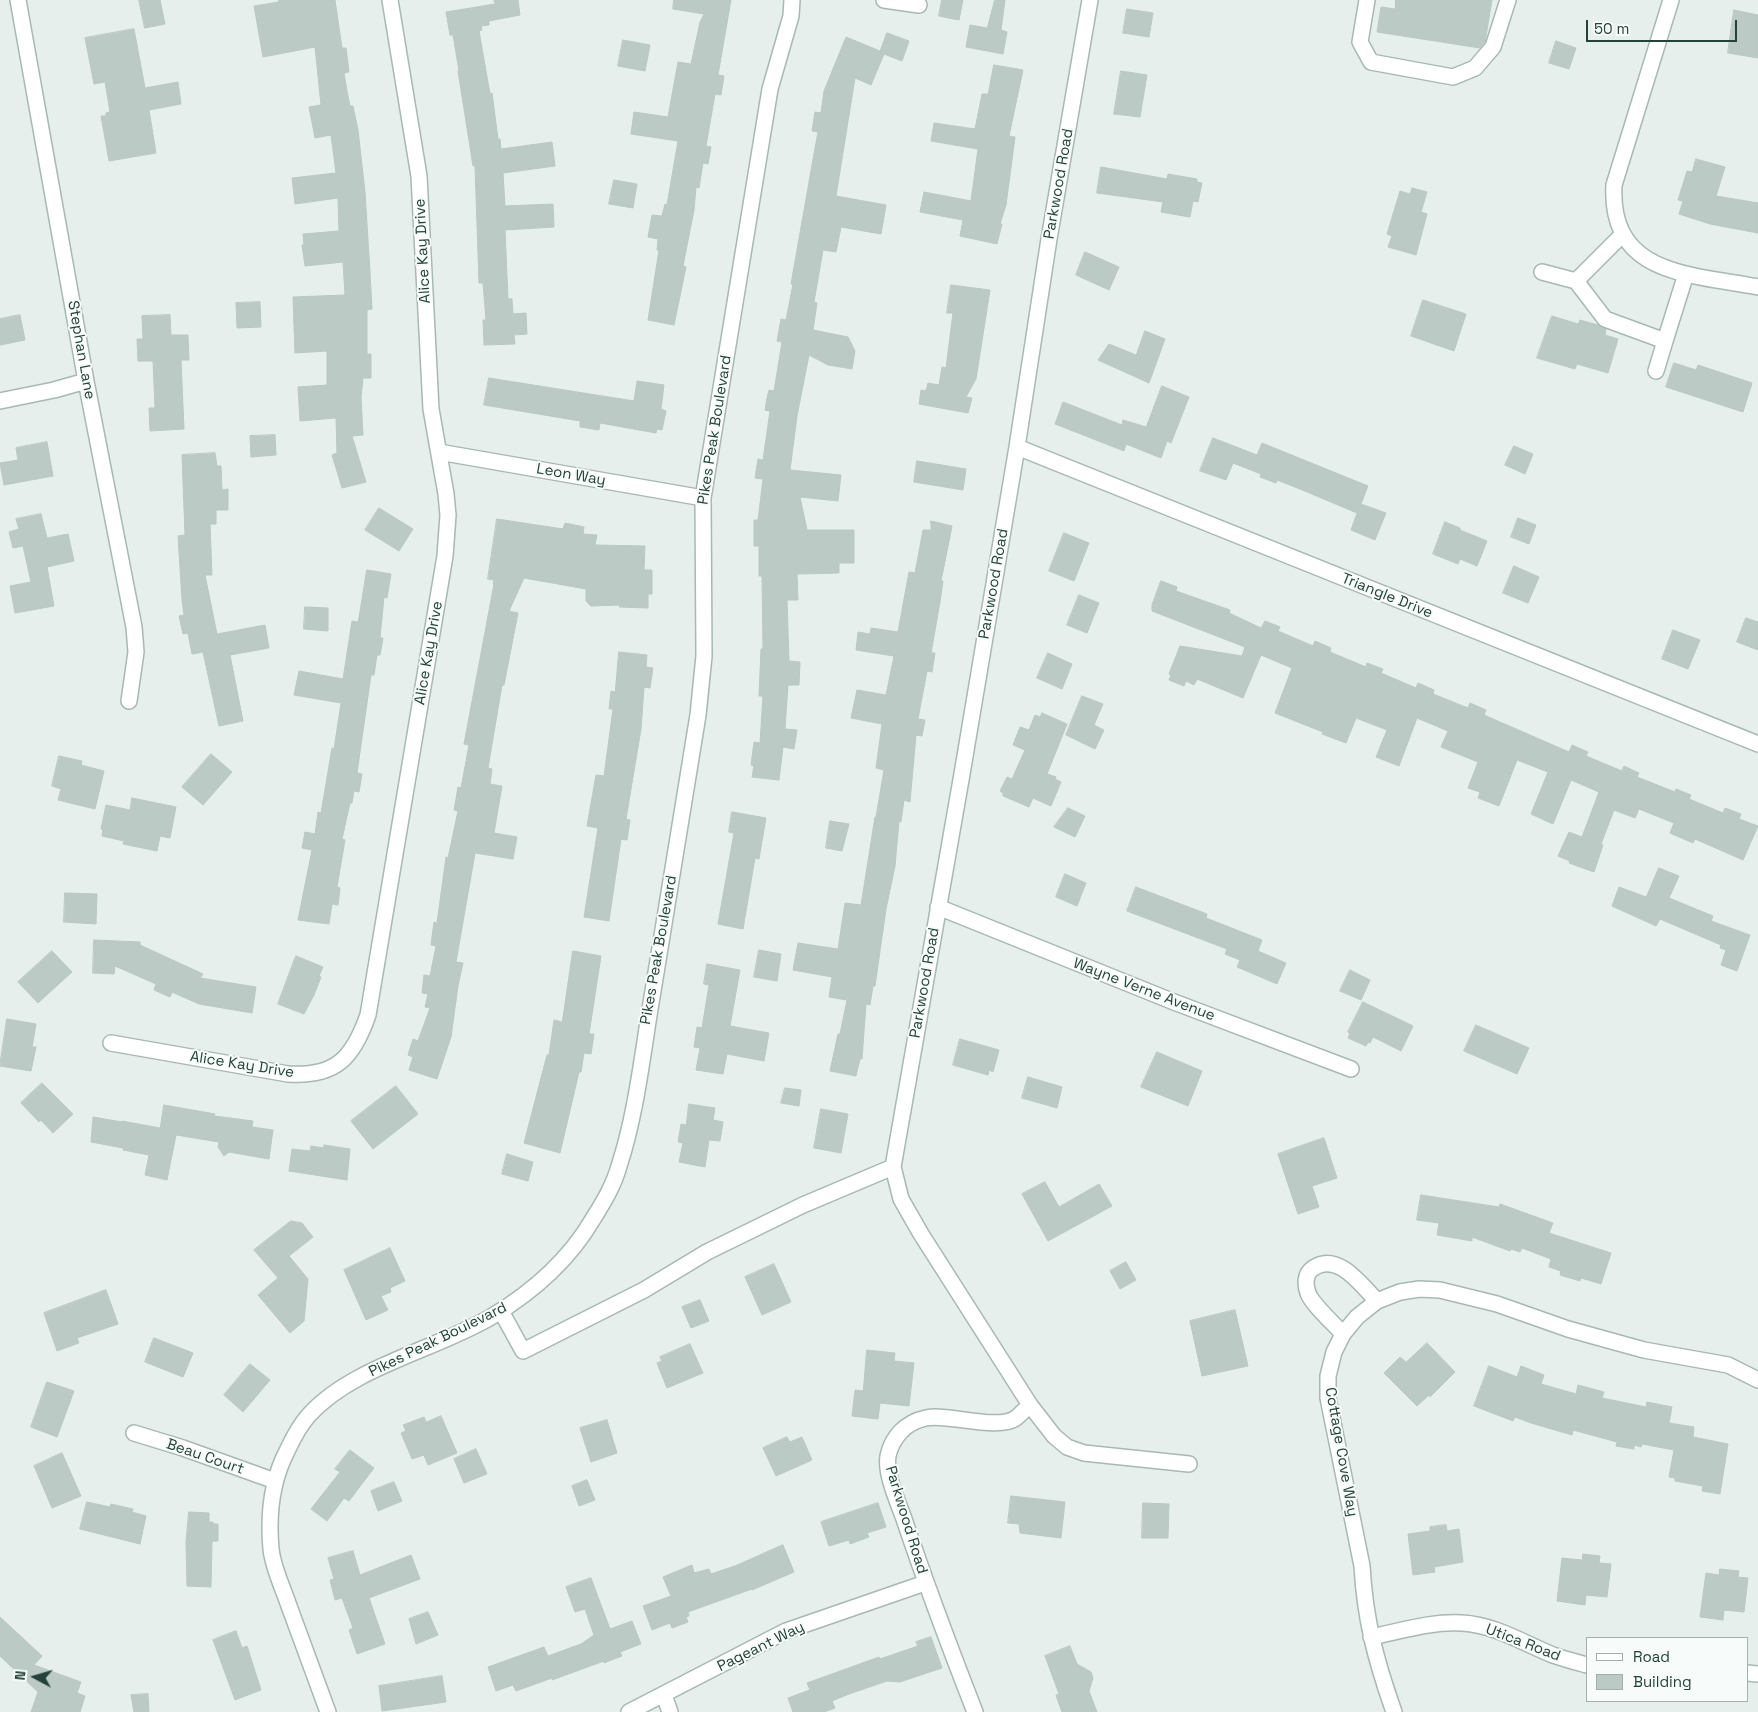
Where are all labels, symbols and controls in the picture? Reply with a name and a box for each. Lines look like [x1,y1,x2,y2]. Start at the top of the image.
scale bar [1588,10,1739,42]
text: 50 m [1594,19,1629,38]
street label: Parkwood Road [1040,127,1078,241]
street label: Alice Kay Drive [411,198,435,304]
street label: Stephan Lane [63,299,99,401]
street label: Pikes Peak Boulevard [694,354,736,506]
street label: Leon Way [535,460,607,490]
street label: Parkwood Road [975,527,1013,641]
street label: Triangle Drive [1339,570,1435,622]
street label: Alice Kay Drive [411,600,447,706]
street label: Pikes Peak Boulevard [637,874,681,1026]
street label: Parkwood Road [906,926,944,1040]
street label: Wayne Verne Avenue [1070,955,1218,1025]
street label: Alice Kay Drive [189,1048,295,1082]
street label: Pikes Peak Boulevard [366,1299,510,1381]
street label: Cottage Cove Way [1321,1386,1361,1518]
street label: Beau Court [164,1435,246,1479]
street label: Parkwood Road [881,1464,931,1576]
street label: Pageant Way [714,1618,808,1676]
street label: Utica Road [1483,1620,1563,1666]
legend [1586,1637,1748,1702]
text: Road [1633,1647,1670,1666]
north arrow [10,1652,60,1702]
text: N [11,1670,30,1681]
text: Building [1633,1672,1692,1691]

